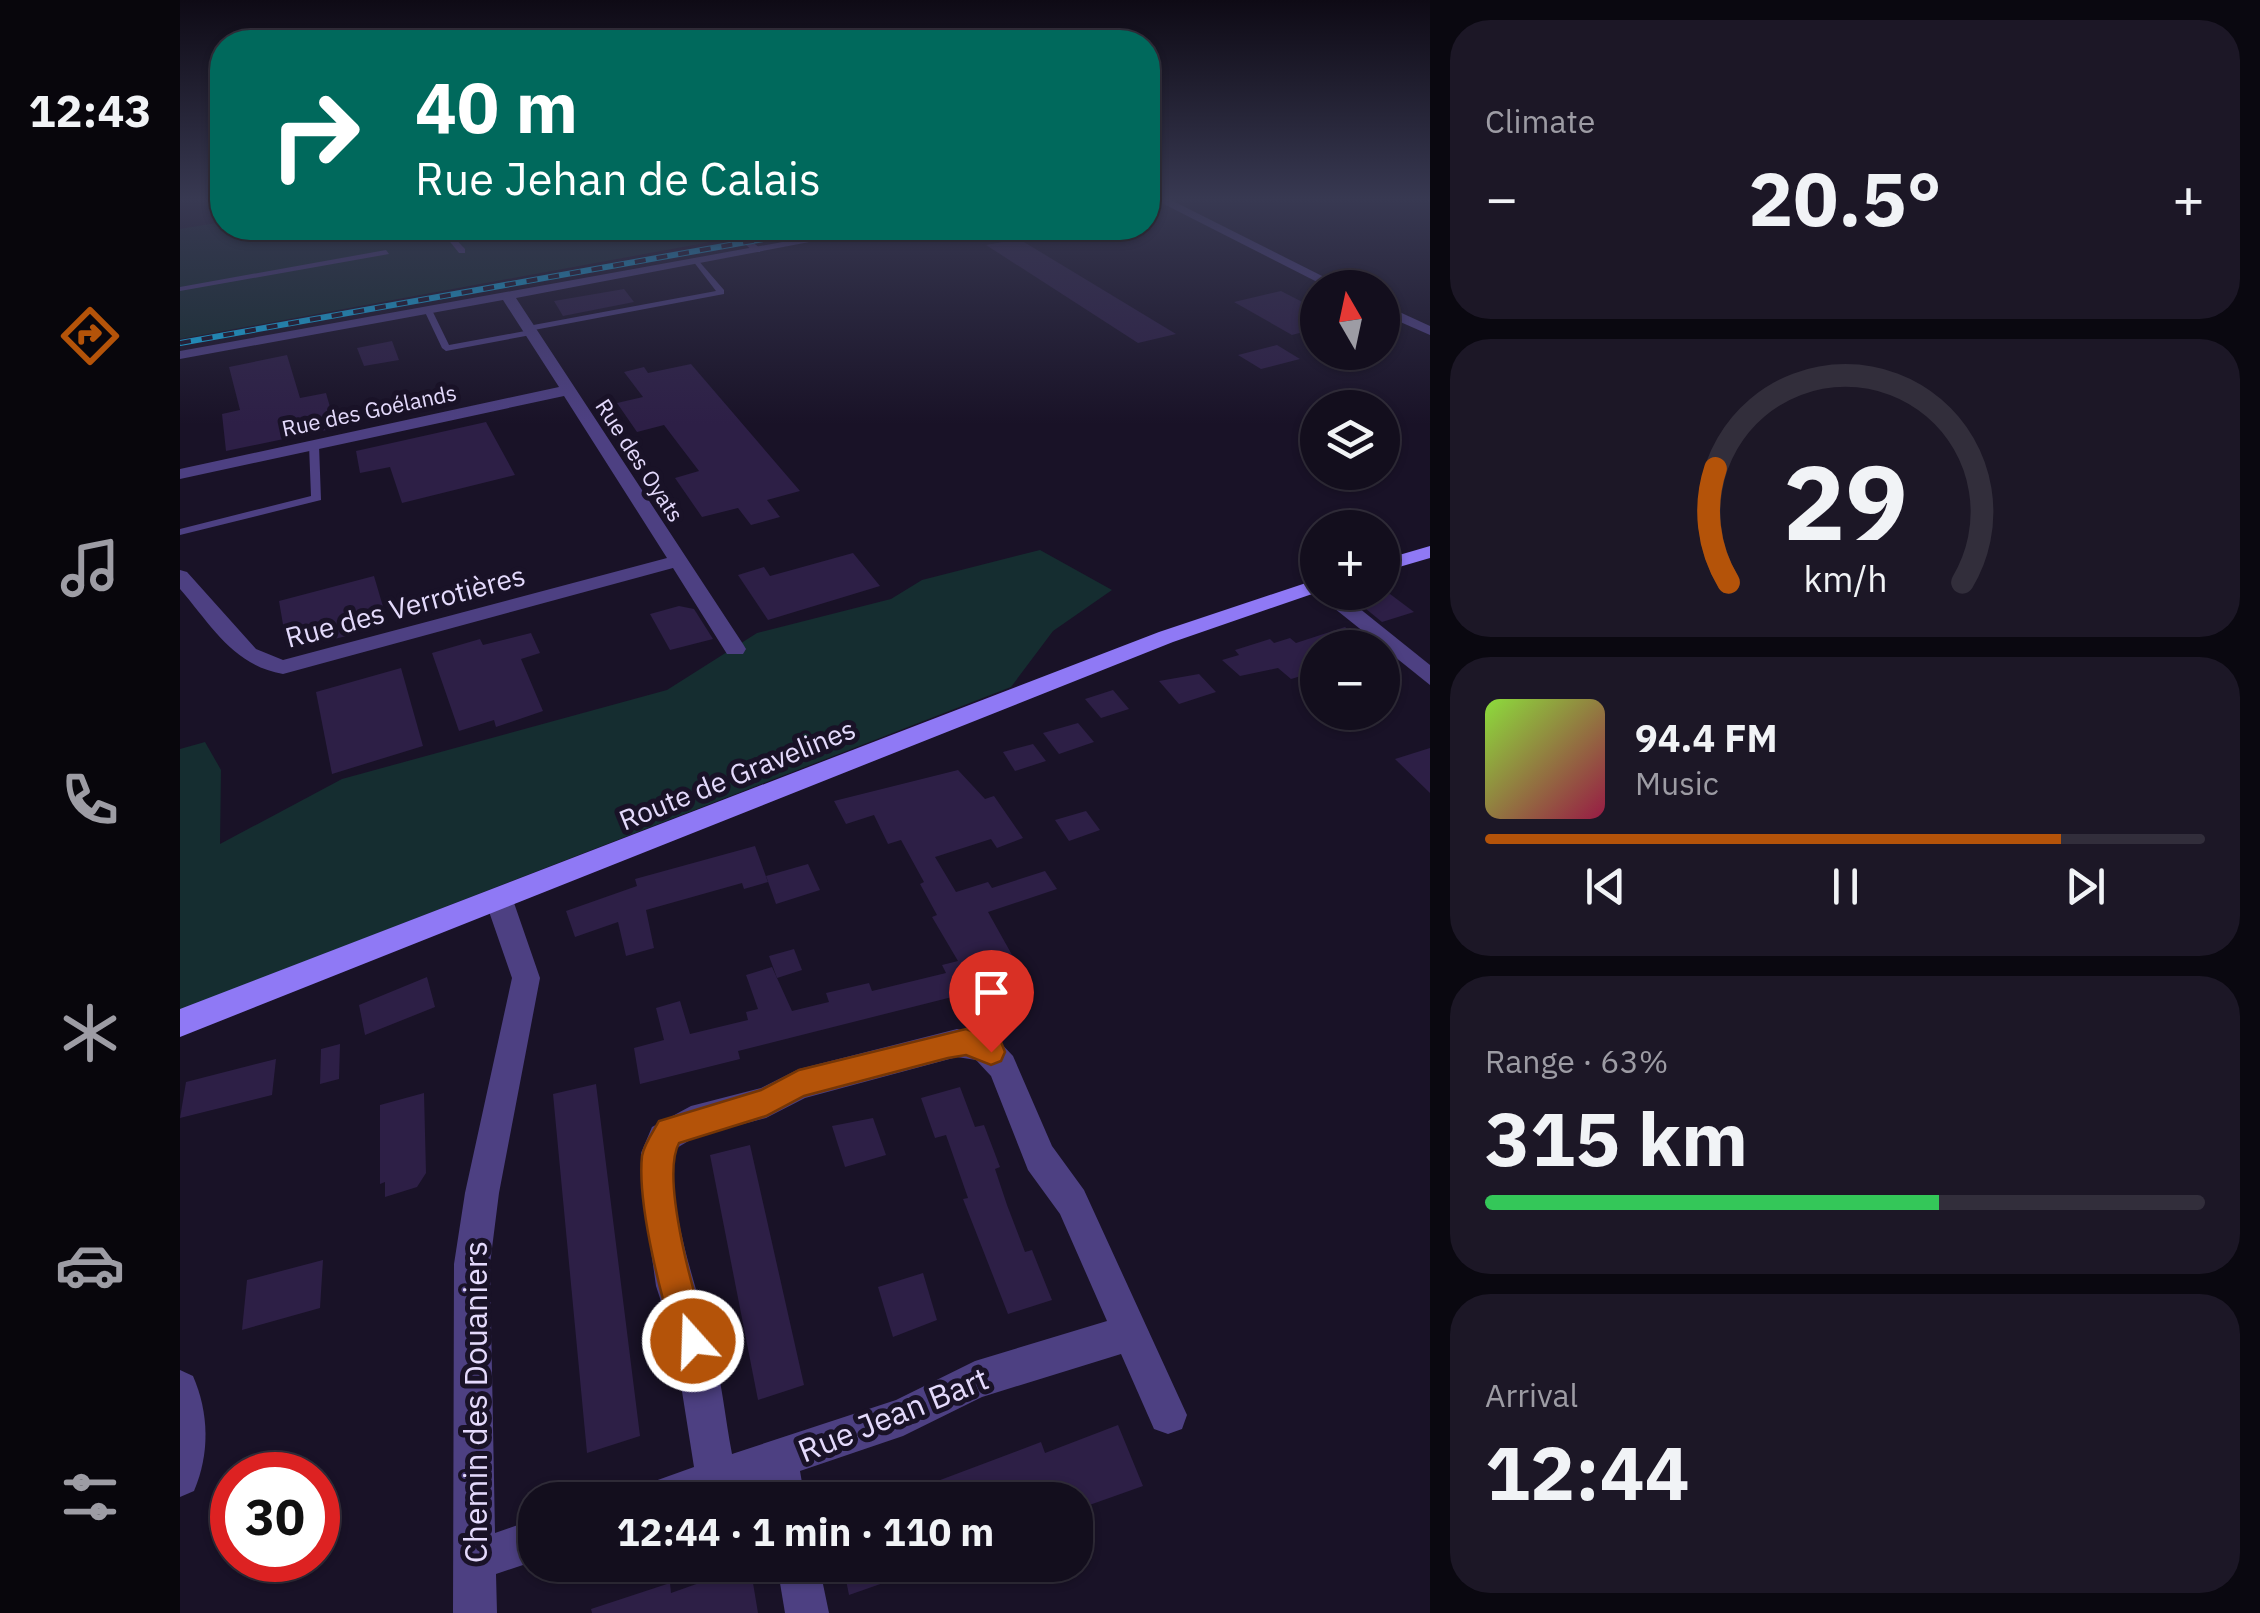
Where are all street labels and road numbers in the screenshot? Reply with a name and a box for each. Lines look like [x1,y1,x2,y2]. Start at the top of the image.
street label: Rue des Goélands [279,377,459,443]
street label: Rue des Oyats [589,393,691,527]
street label: Rue des Verrotières [281,556,529,656]
street label: Route de Gravelines [613,710,861,838]
street label: Chemin des Douaniers [454,1241,496,1563]
street label: Rue Jean Bart [792,1357,994,1471]

